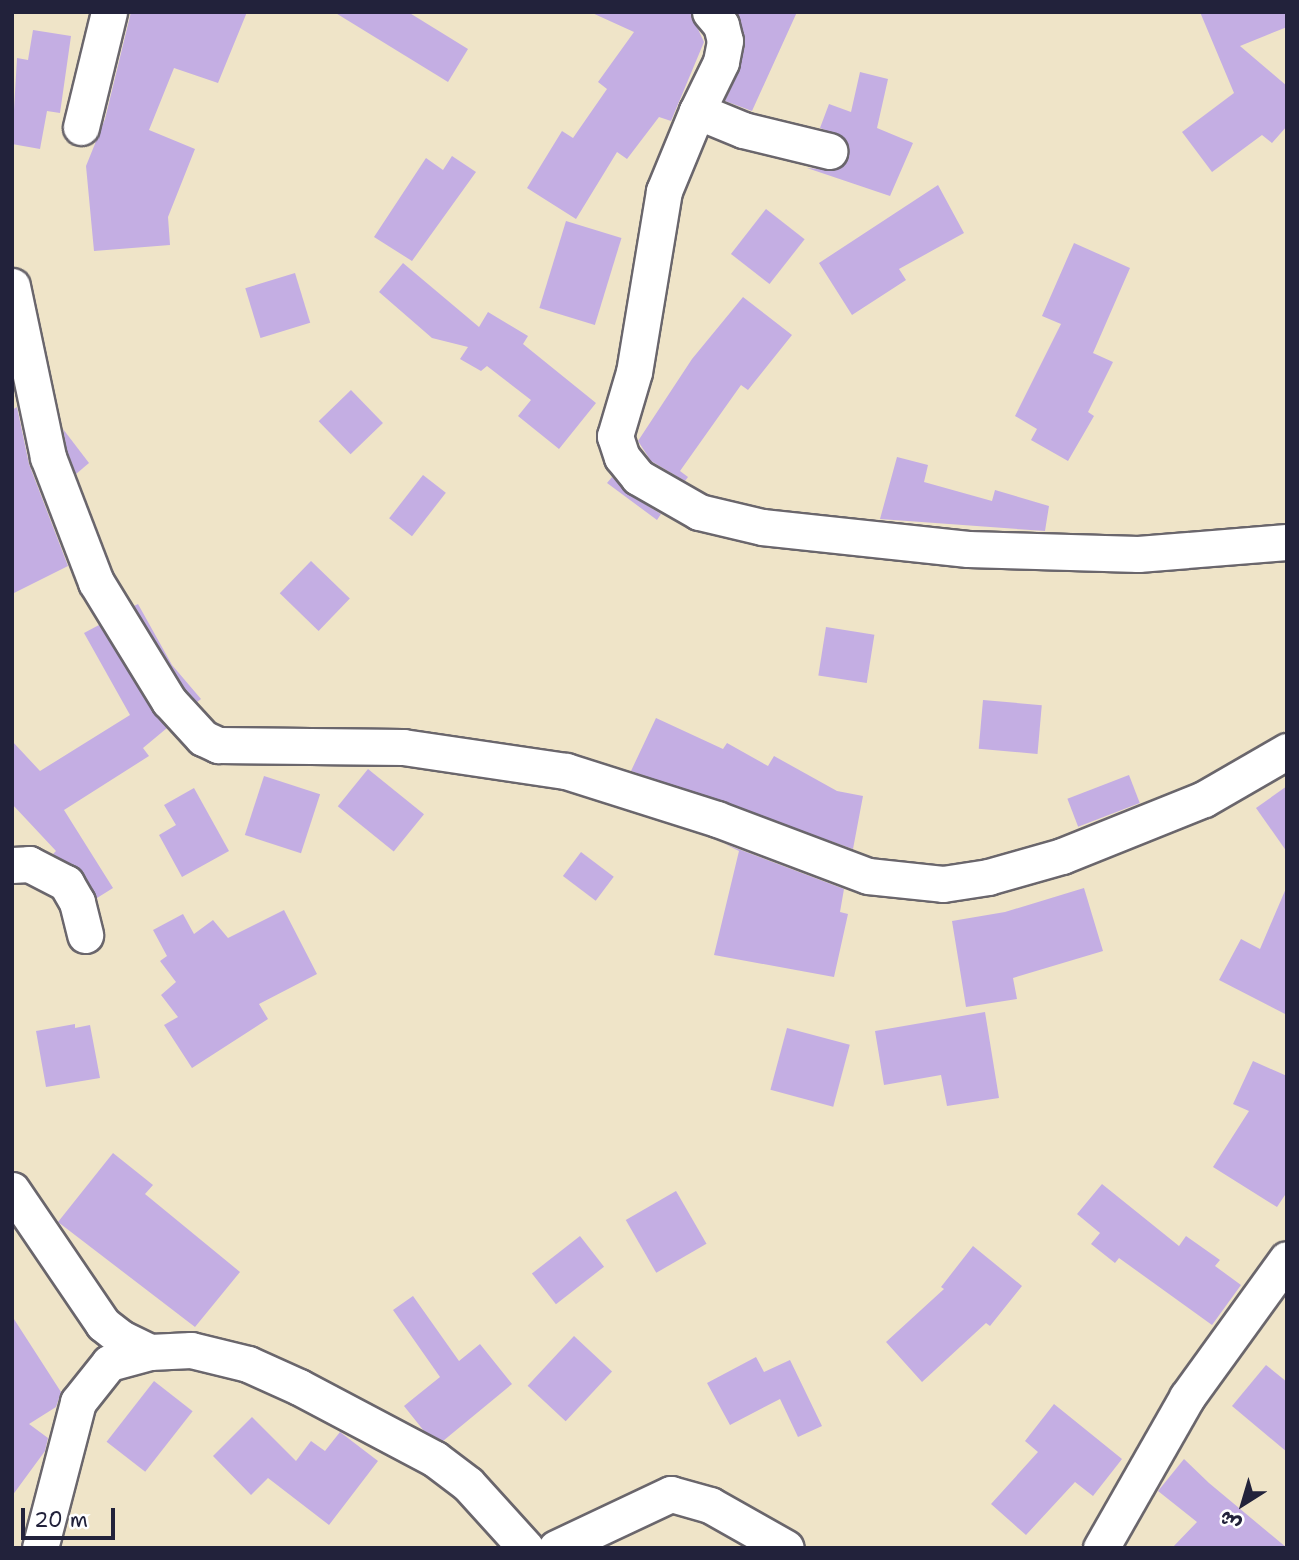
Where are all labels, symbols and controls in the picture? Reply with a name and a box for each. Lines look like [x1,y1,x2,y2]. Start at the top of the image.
north arrow [1208,1469,1278,1539]
scale bar [24,1494,119,1538]
text: ش [1214,1505,1246,1537]
text: 20 m [34,1506,88,1534]

